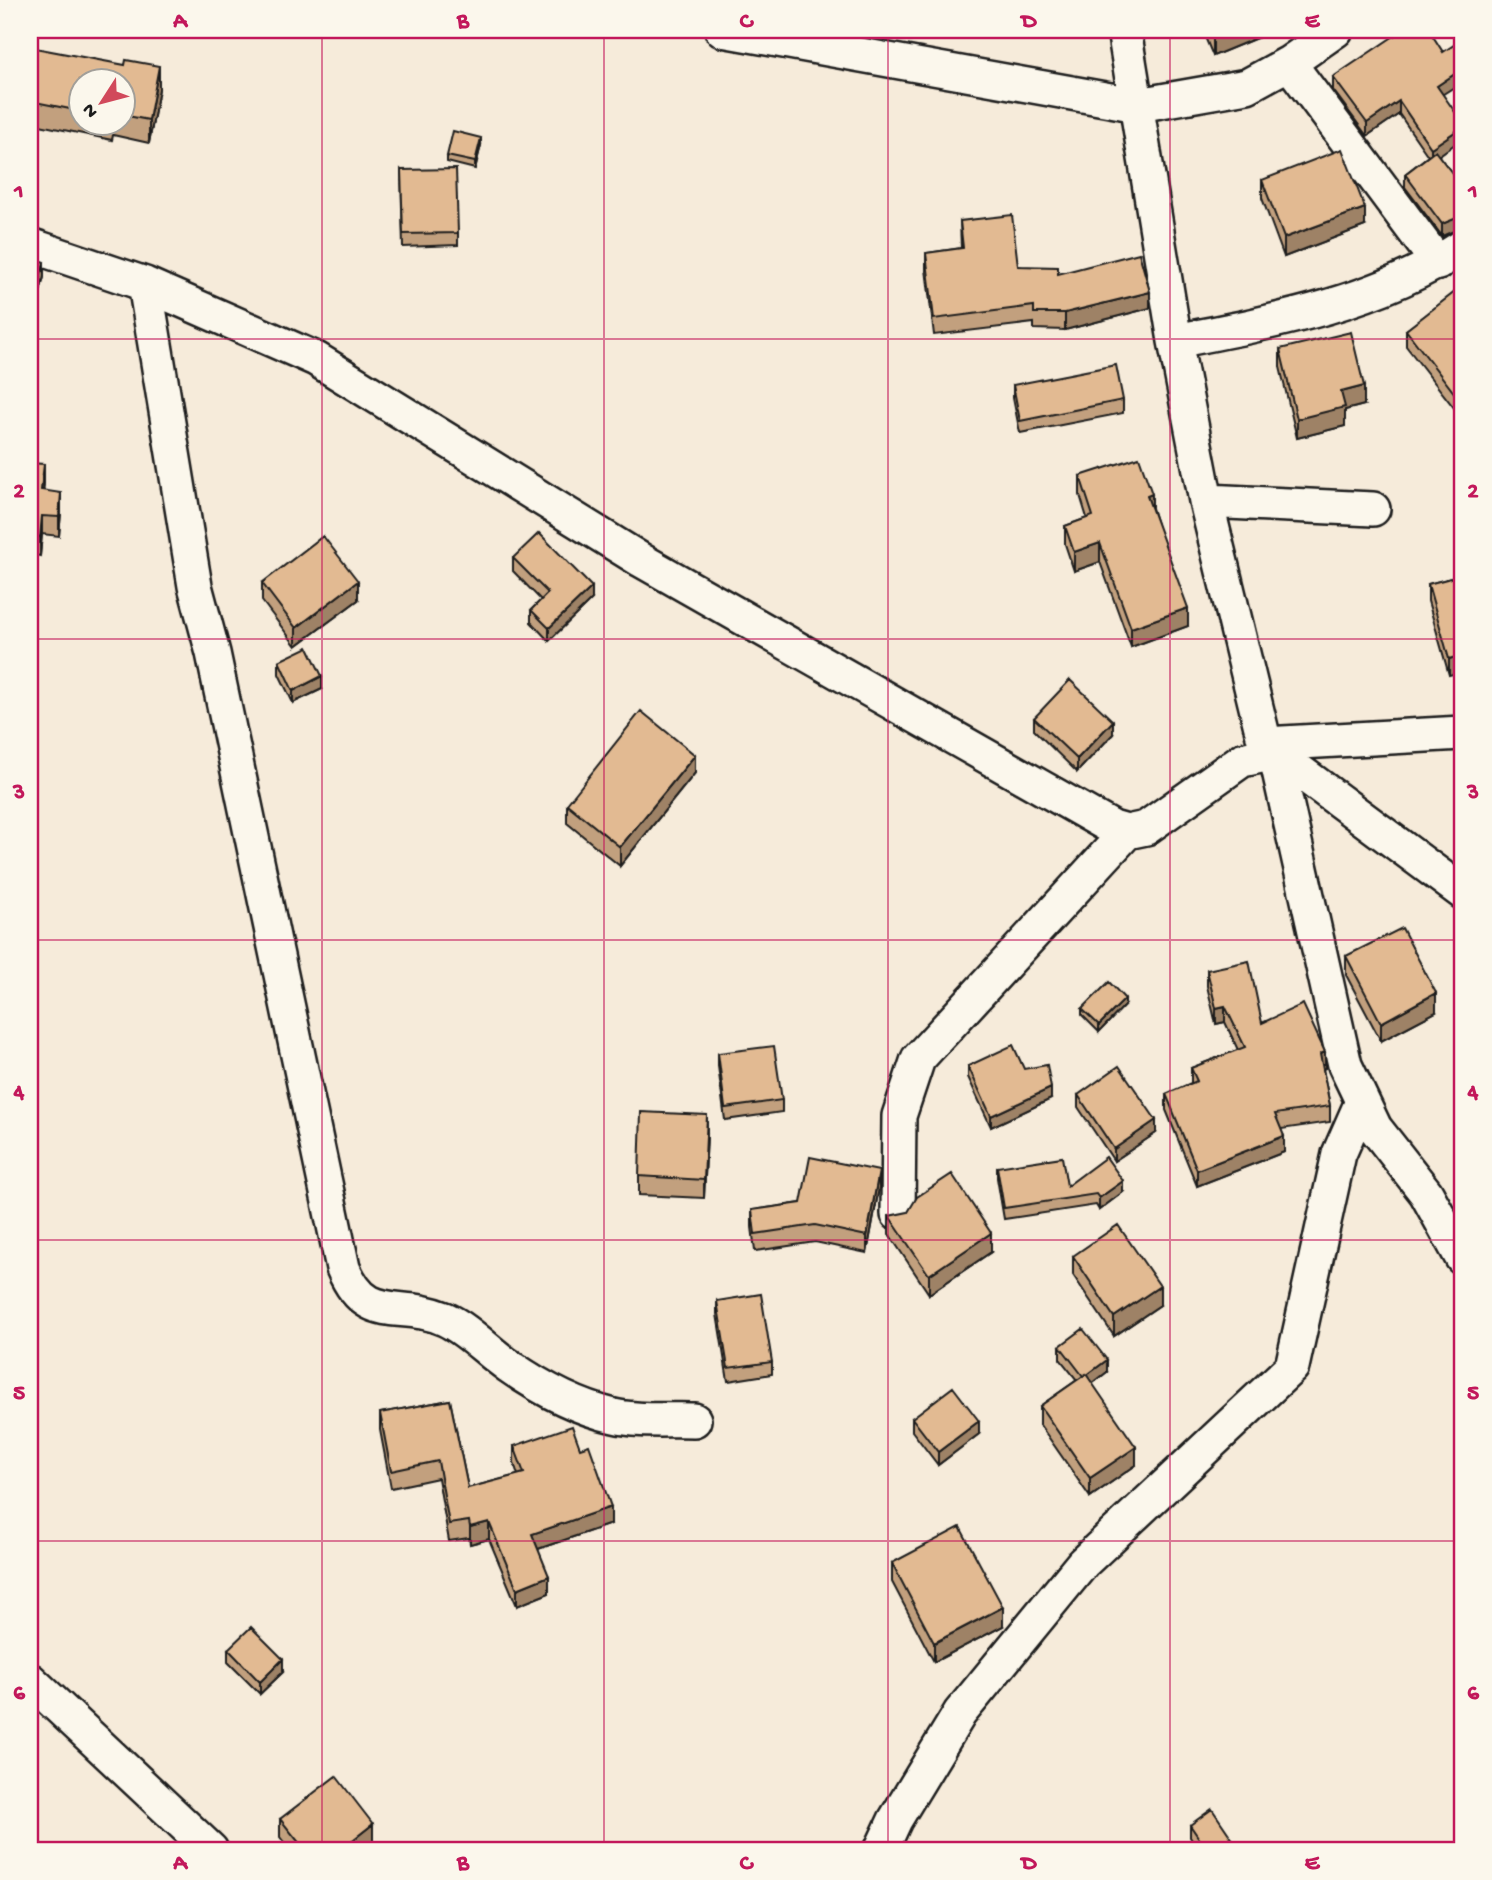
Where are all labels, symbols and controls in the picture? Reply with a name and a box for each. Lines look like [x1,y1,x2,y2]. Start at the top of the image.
text: A [172,9,188,36]
text: B [456,9,470,36]
text: C [740,9,755,36]
text: D [1020,9,1038,36]
text: E [1305,9,1321,36]
north arrow [66,66,136,136]
text: N [78,98,104,122]
text: 1 [13,179,24,206]
text: 1 [1467,179,1478,206]
text: 2 [13,479,25,506]
text: 2 [1467,479,1479,506]
text: 3 [12,780,25,807]
text: 3 [1466,780,1479,807]
text: 4 [13,1080,25,1107]
text: 4 [1467,1080,1479,1107]
text: 5 [13,1381,25,1408]
text: 5 [1467,1381,1479,1408]
text: 6 [13,1681,26,1708]
text: 6 [1467,1681,1480,1708]
text: A [172,1851,188,1878]
text: B [456,1851,470,1878]
text: C [740,1851,755,1878]
text: D [1020,1851,1038,1878]
text: E [1305,1851,1321,1878]

